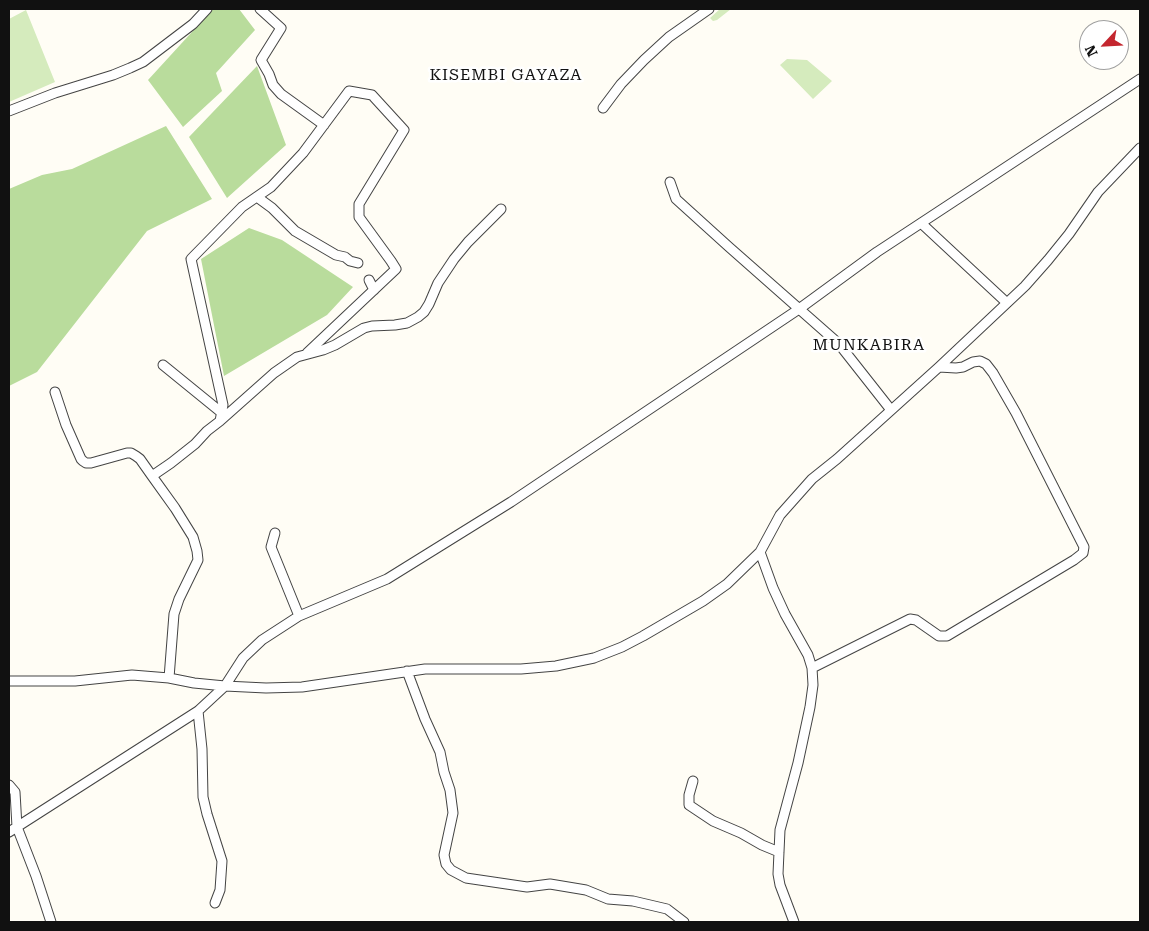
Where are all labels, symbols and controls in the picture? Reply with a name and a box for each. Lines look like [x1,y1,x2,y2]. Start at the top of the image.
north arrow [1079,20,1129,70]
text: N [1082,43,1101,59]
district label: KISEMBI GAYAZA [428,65,584,85]
district label: MUNKABIRA [812,335,926,355]

